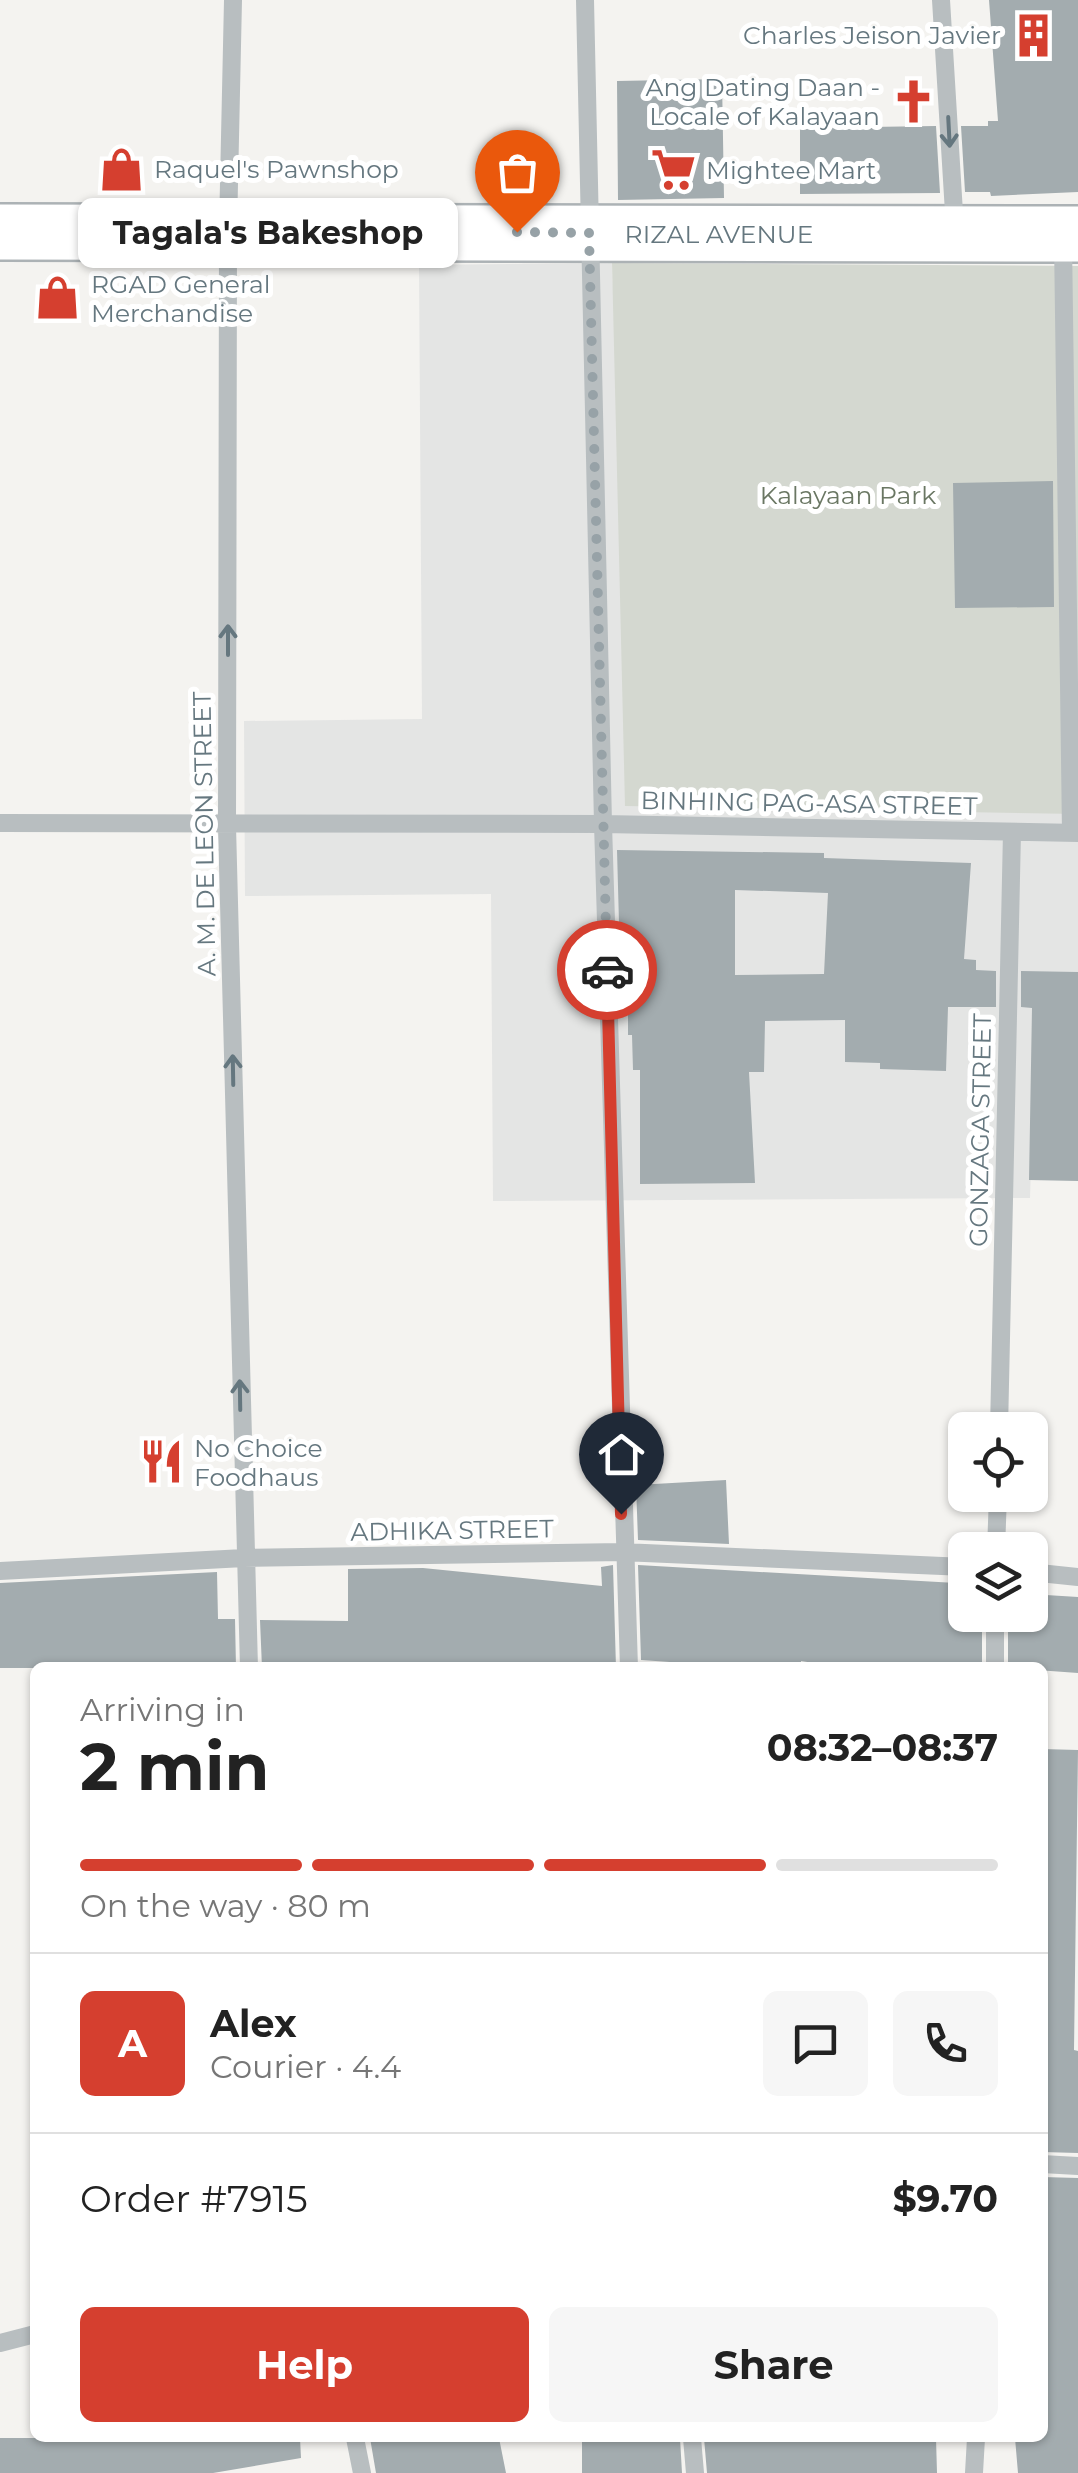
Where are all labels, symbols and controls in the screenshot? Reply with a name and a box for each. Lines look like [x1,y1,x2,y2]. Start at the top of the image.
building icon: Charles Jeison Javier [1010,11,1058,59]
place label: Charles Jeison Javier [743,20,1001,50]
place label: Ang Dating Daan - Locale of Kalayaan [645,72,880,131]
church icon: Ang Dating Daan - Locale of Kalayaan [889,77,937,125]
one-way arrow [940,116,959,148]
pin [475,130,560,233]
shop icon: Raquel's Pawnshop [97,145,145,193]
icon: bag [490,145,545,200]
supermarket icon: Mightee Mart [649,146,697,194]
place label: Raquel's Pawnshop [154,154,399,184]
place label: Mightee Mart [706,155,876,185]
callout: Tagala's Bakeshop [77,197,457,267]
text: Tagala's Bakeshop [113,213,423,252]
street label: RIZAL AVENUE [625,219,813,249]
place label: RGAD General Merchandise [91,269,270,328]
shop icon: RGAD General Merchandise [34,274,82,322]
park label: Kalayaan Park [760,480,936,510]
one-way arrow [218,625,238,658]
street label: A. M. DE LEON STREET [187,691,221,977]
street label: BINHING PAG-ASA STREET [640,785,978,821]
courier [557,920,657,1020]
icon: car [580,943,635,998]
street label: GONZAGA STREET [963,1012,997,1247]
one-way arrow [224,1055,242,1088]
one-way arrow [231,1380,250,1412]
pin [579,1412,664,1515]
map controls [948,1412,1048,1632]
button: locate [948,1412,1048,1512]
icon: home [594,1427,649,1482]
place label: No Choice Foodhaus [194,1433,323,1492]
restaurant icon: No Choice Foodhaus [137,1438,185,1486]
street label: ADHIKA STREET [350,1513,555,1547]
button: layers [948,1532,1048,1632]
text: Arriving in [80,1690,245,1729]
text: 08:32–08:37 [767,1724,998,1771]
text: 2 min [80,1727,269,1806]
text: On the way · 80 m [80,1886,371,1925]
button: chat [763,1991,868,2096]
button: phone [893,1991,998,2096]
text: Alex [210,2000,297,2047]
text: A [118,2020,147,2067]
text: Courier · 4.4 [210,2047,401,2086]
text: Order #7915 [80,2175,308,2222]
text: $9.70 [892,2175,998,2222]
button: Help [80,2307,529,2422]
button: Share [549,2307,998,2422]

